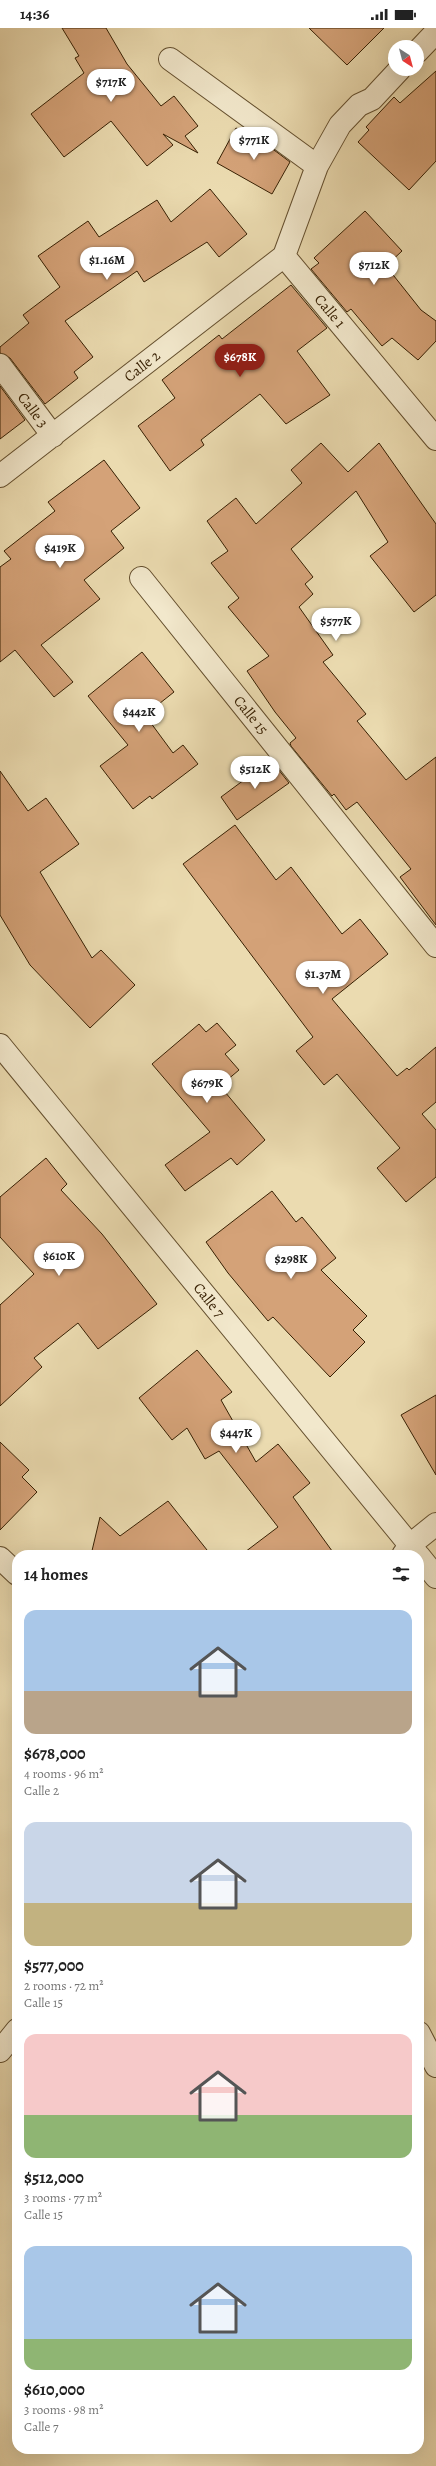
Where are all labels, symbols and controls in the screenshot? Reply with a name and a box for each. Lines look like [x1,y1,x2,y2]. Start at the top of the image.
text: 14:36 [20,4,49,24]
north arrow [388,40,424,76]
map controls [388,40,424,76]
pin: $717K [83,69,139,103]
text: $717K [96,73,126,90]
pin: $771K [226,127,282,161]
text: $771K [239,131,269,148]
pin: $1.16M [74,247,140,281]
text: $1.16M [89,251,125,268]
pin: $712K [346,252,402,286]
text: $712K [358,256,390,273]
street label: Calle 1 [310,290,350,332]
pin: $678K [212,344,268,378]
street label: Calle 2 [120,346,164,386]
text: $678K [224,348,256,365]
street label: Calle 3 [13,388,53,432]
pin: $419K [32,535,88,569]
text: $419K [44,539,76,556]
pin: $577K [308,608,364,642]
text: $577K [320,612,352,629]
street label: Calle 15 [229,691,273,739]
pin: $442K [111,699,167,733]
text: $442K [122,703,156,720]
pin: $512K [227,756,283,790]
text: $512K [239,760,271,777]
pin: $1.37M [290,961,356,995]
text: $1.37M [305,965,341,982]
pin: $679K [179,1070,235,1104]
text: $679K [191,1074,223,1091]
pin: $610K [31,1243,87,1277]
pin: $298K [263,1246,319,1280]
text: $610K [43,1247,75,1264]
text: $298K [274,1250,308,1267]
street label: Calle 7 [189,1278,230,1322]
pin: $447K [208,1420,264,1454]
text: $447K [220,1424,252,1441]
text: 14 homes [24,1563,88,1586]
icon: filters [390,1563,412,1585]
icon: home [182,1636,254,1708]
text: $678,000 [24,1742,86,1765]
text: 4 rooms · 96 m² [24,1765,104,1782]
text: Calle 2 [24,1782,59,1799]
icon: home [182,1848,254,1920]
text: $577,000 [24,1954,84,1977]
text: 2 rooms · 72 m² [24,1977,104,1994]
text: Calle 15 [24,1994,63,2011]
icon: home [182,2060,254,2132]
text: $512,000 [24,2166,84,2189]
text: 3 rooms · 77 m² [24,2189,102,2206]
text: Calle 15 [24,2206,63,2223]
icon: home [182,2272,254,2344]
text: $610,000 [24,2378,85,2401]
text: 3 rooms · 98 m² [24,2401,103,2418]
text: Calle 7 [24,2418,58,2435]

